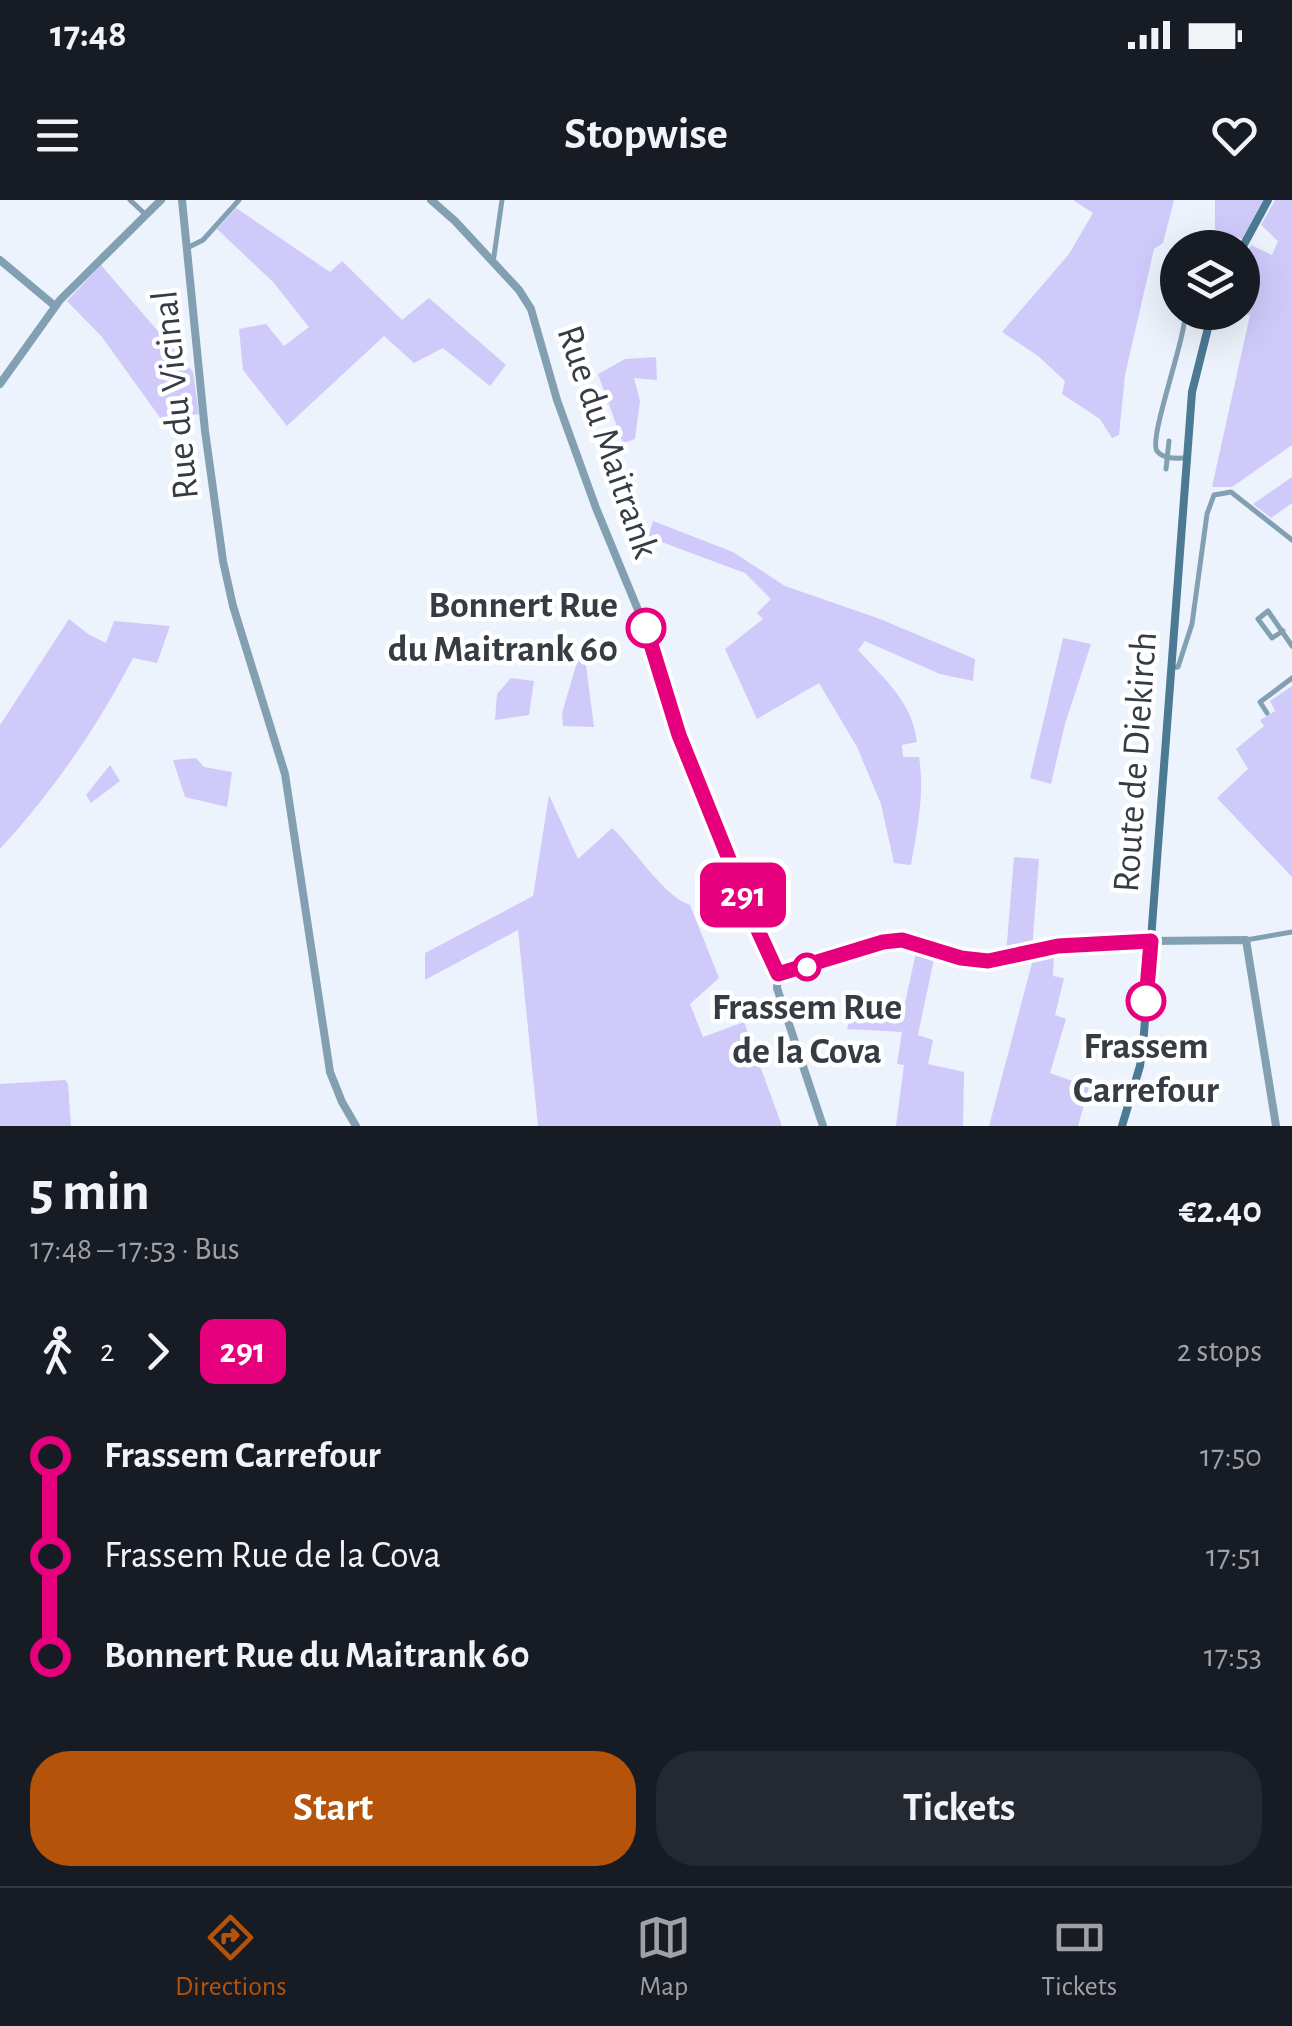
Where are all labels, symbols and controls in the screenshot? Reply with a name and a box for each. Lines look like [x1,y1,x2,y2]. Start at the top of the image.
text: 17:48 [50,16,127,54]
icon: menu [30,108,85,163]
icon: heart [1207,108,1262,163]
text: Stopwise [564,112,728,157]
map controls [1160,230,1260,330]
button: layers [1160,230,1260,330]
street label: Rue du Vicinal [146,289,206,501]
street label: Rue du Maitrank [549,321,665,564]
place label: Bonnert Rue du Maitrank 60 [388,587,618,669]
marker: Bonnert Rue du Maitrank 60 [627,609,665,647]
street label: Route de Diekirch [1108,630,1164,894]
line badge: 291 [686,862,800,928]
text: 291 [720,878,766,913]
marker: Frassem Rue de la Cova [794,954,820,980]
marker: Frassem Carrefour [1127,982,1165,1020]
place label: Frassem Rue de la Cova [712,989,902,1071]
place label: Frassem Carrefour [1073,1028,1220,1110]
text: 5 min [30,1165,150,1220]
text: €2.40 [1179,1192,1262,1230]
text: 17:48 – 17:53 · Bus [30,1233,240,1265]
icon: walk [30,1324,85,1379]
icon: forward [130,1324,185,1379]
text: 291 [220,1334,266,1369]
text: 2 [100,1335,115,1367]
text: 2 stops [1177,1335,1262,1367]
text: Frassem Carrefour [104,1437,381,1475]
text: 17:50 [1200,1440,1262,1472]
text: Frassem Rue de la Cova [104,1537,441,1575]
text: 17:51 [1206,1540,1262,1572]
text: Bonnert Rue du Maitrank 60 [104,1637,530,1675]
text: 17:53 [1204,1640,1262,1672]
button: Start [30,1751,636,1866]
button: Tickets [656,1751,1262,1866]
tab: Directions [175,1910,287,2004]
tab: Map [636,1910,691,2004]
tab: Tickets [1041,1910,1117,2004]

